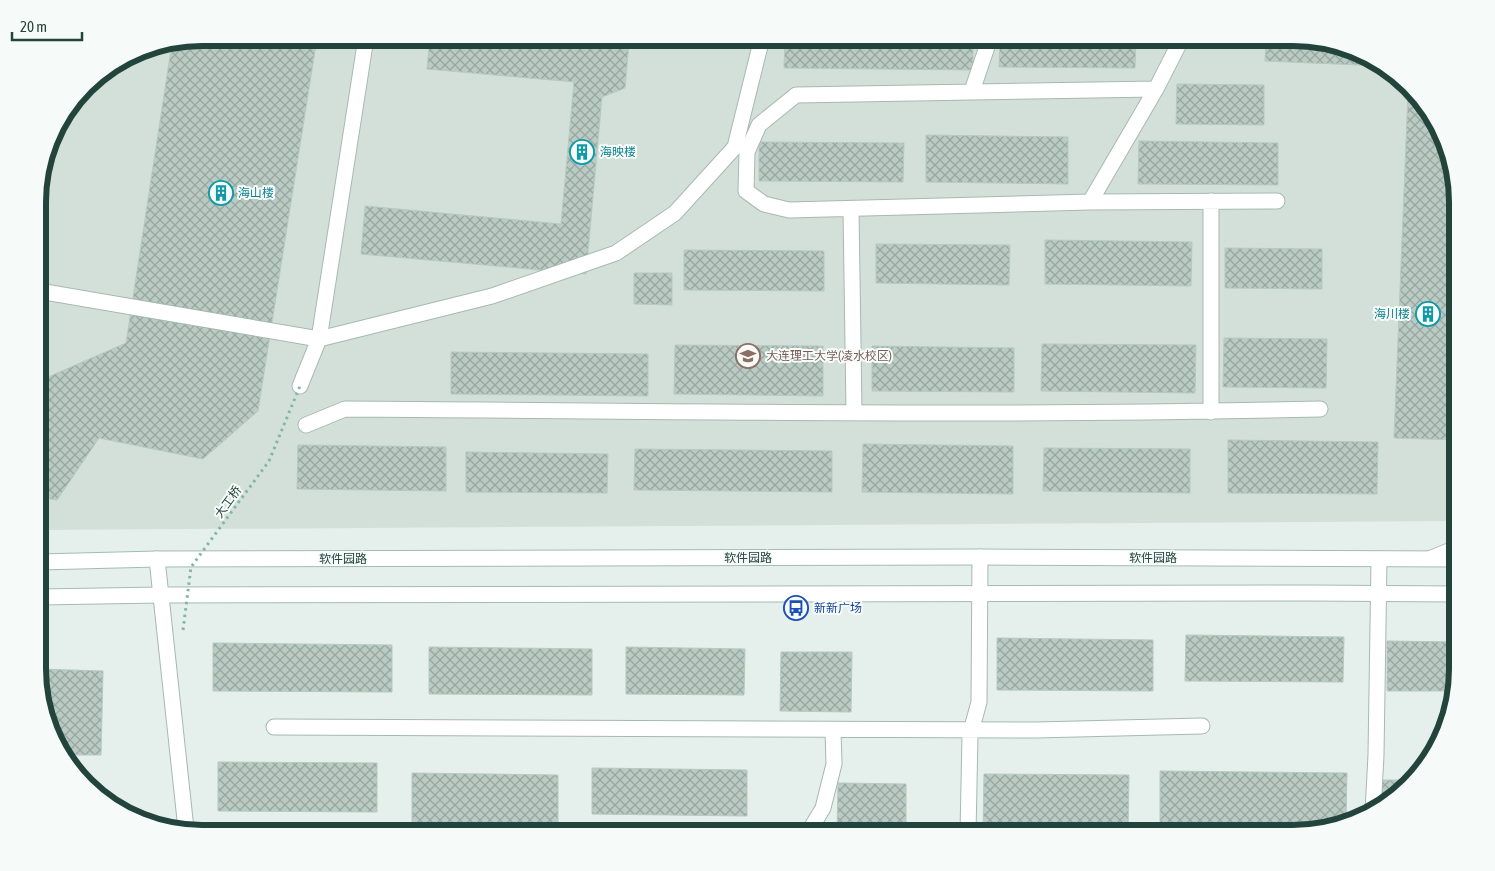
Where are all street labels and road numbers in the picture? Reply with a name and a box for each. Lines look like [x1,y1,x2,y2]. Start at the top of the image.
street label: 大工桥 [212,483,244,521]
street label: 软件园路 [724,551,772,565]
street label: 软件园路 [1129,551,1177,565]
street label: 软件园路 [319,552,367,566]

